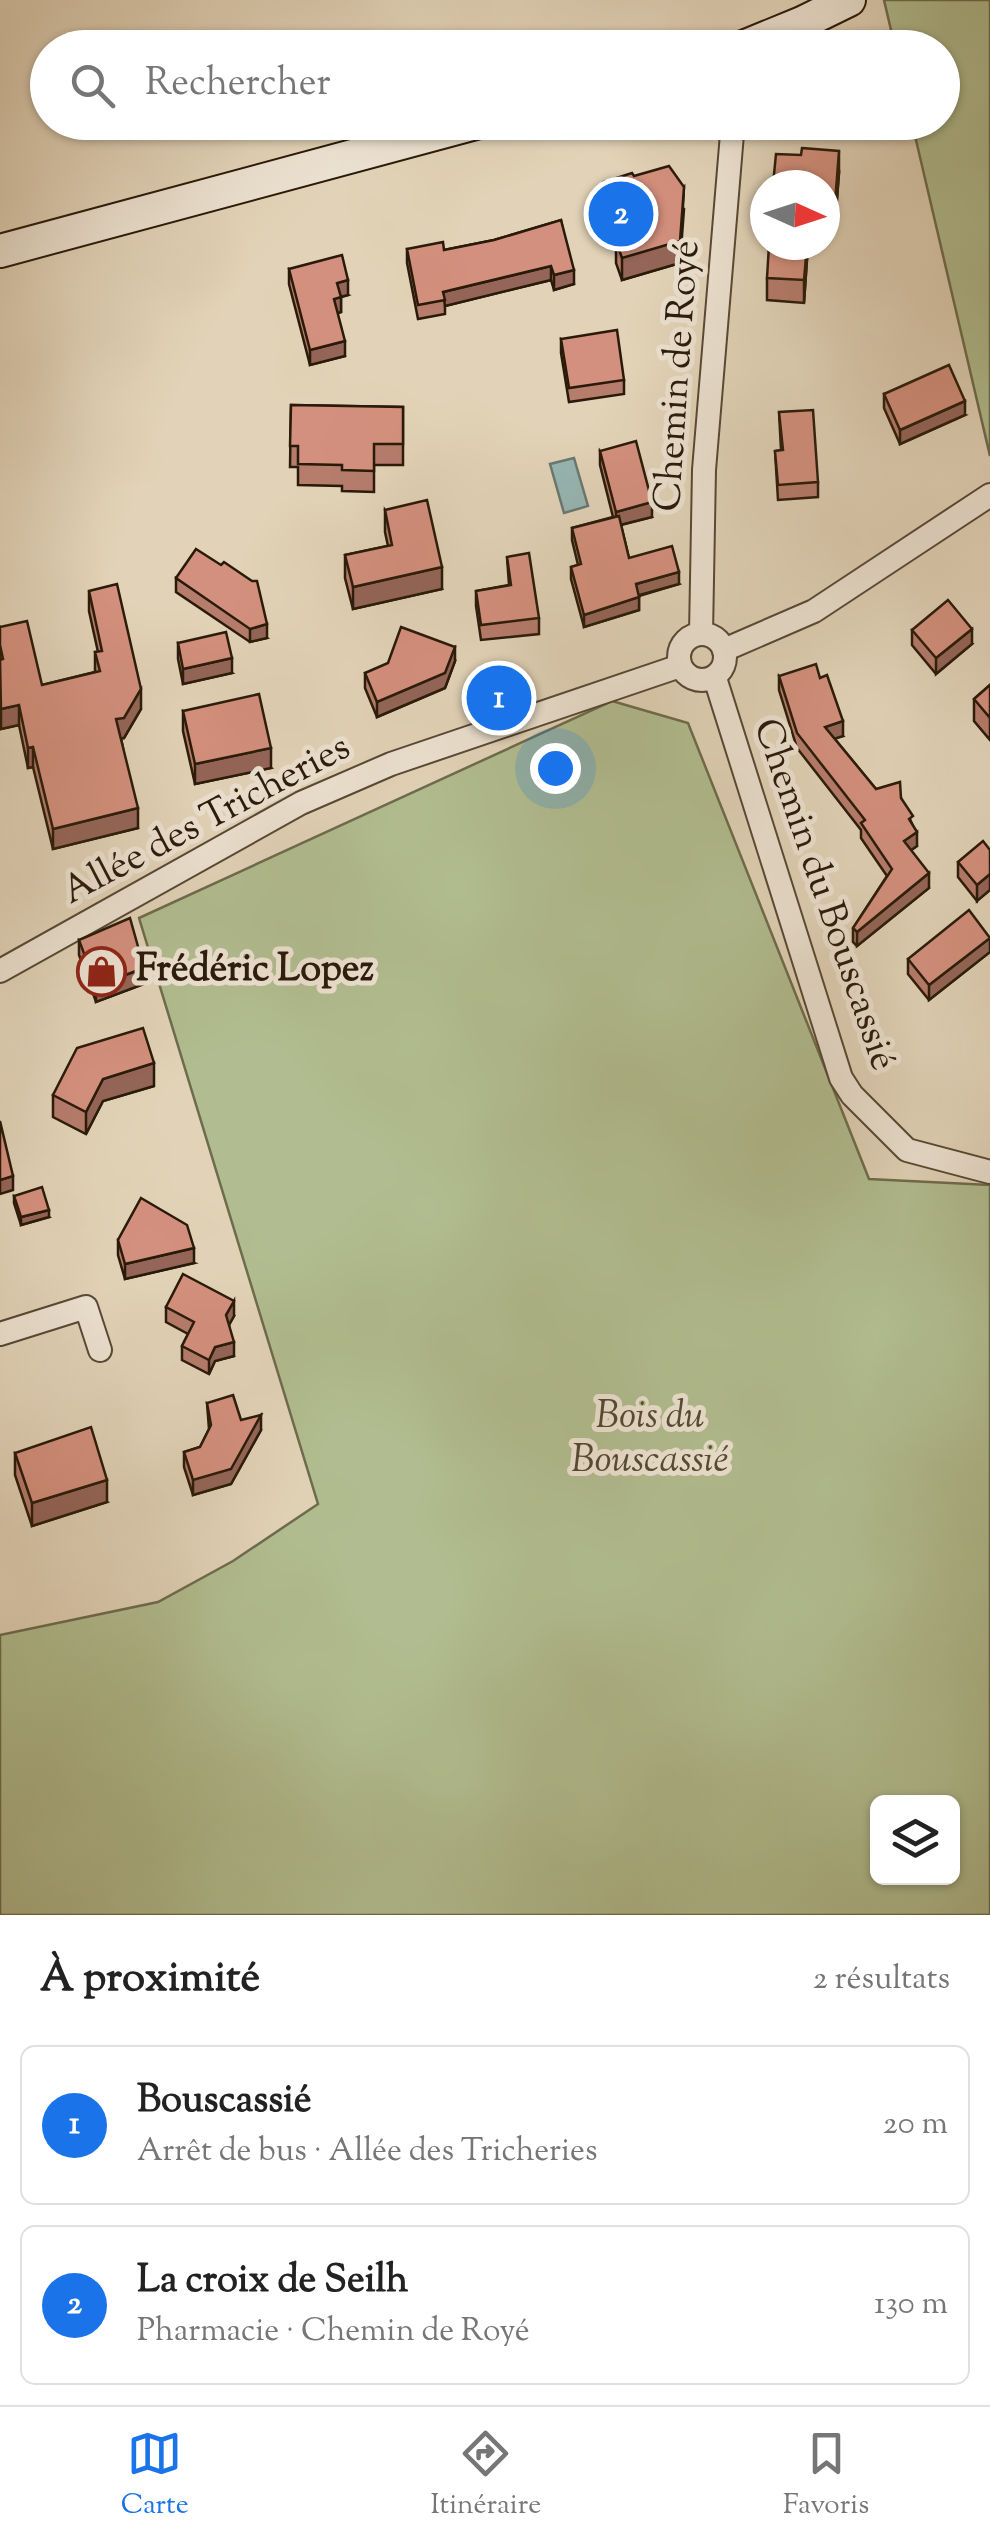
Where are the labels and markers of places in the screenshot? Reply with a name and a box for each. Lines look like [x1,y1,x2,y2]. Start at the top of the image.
pin: 2 [588,176,654,252]
pin: 1 [466,660,532,736]
place label: Frédéric Lopez [136,944,374,998]
shop icon: Frédéric Lopez [75,945,127,997]

